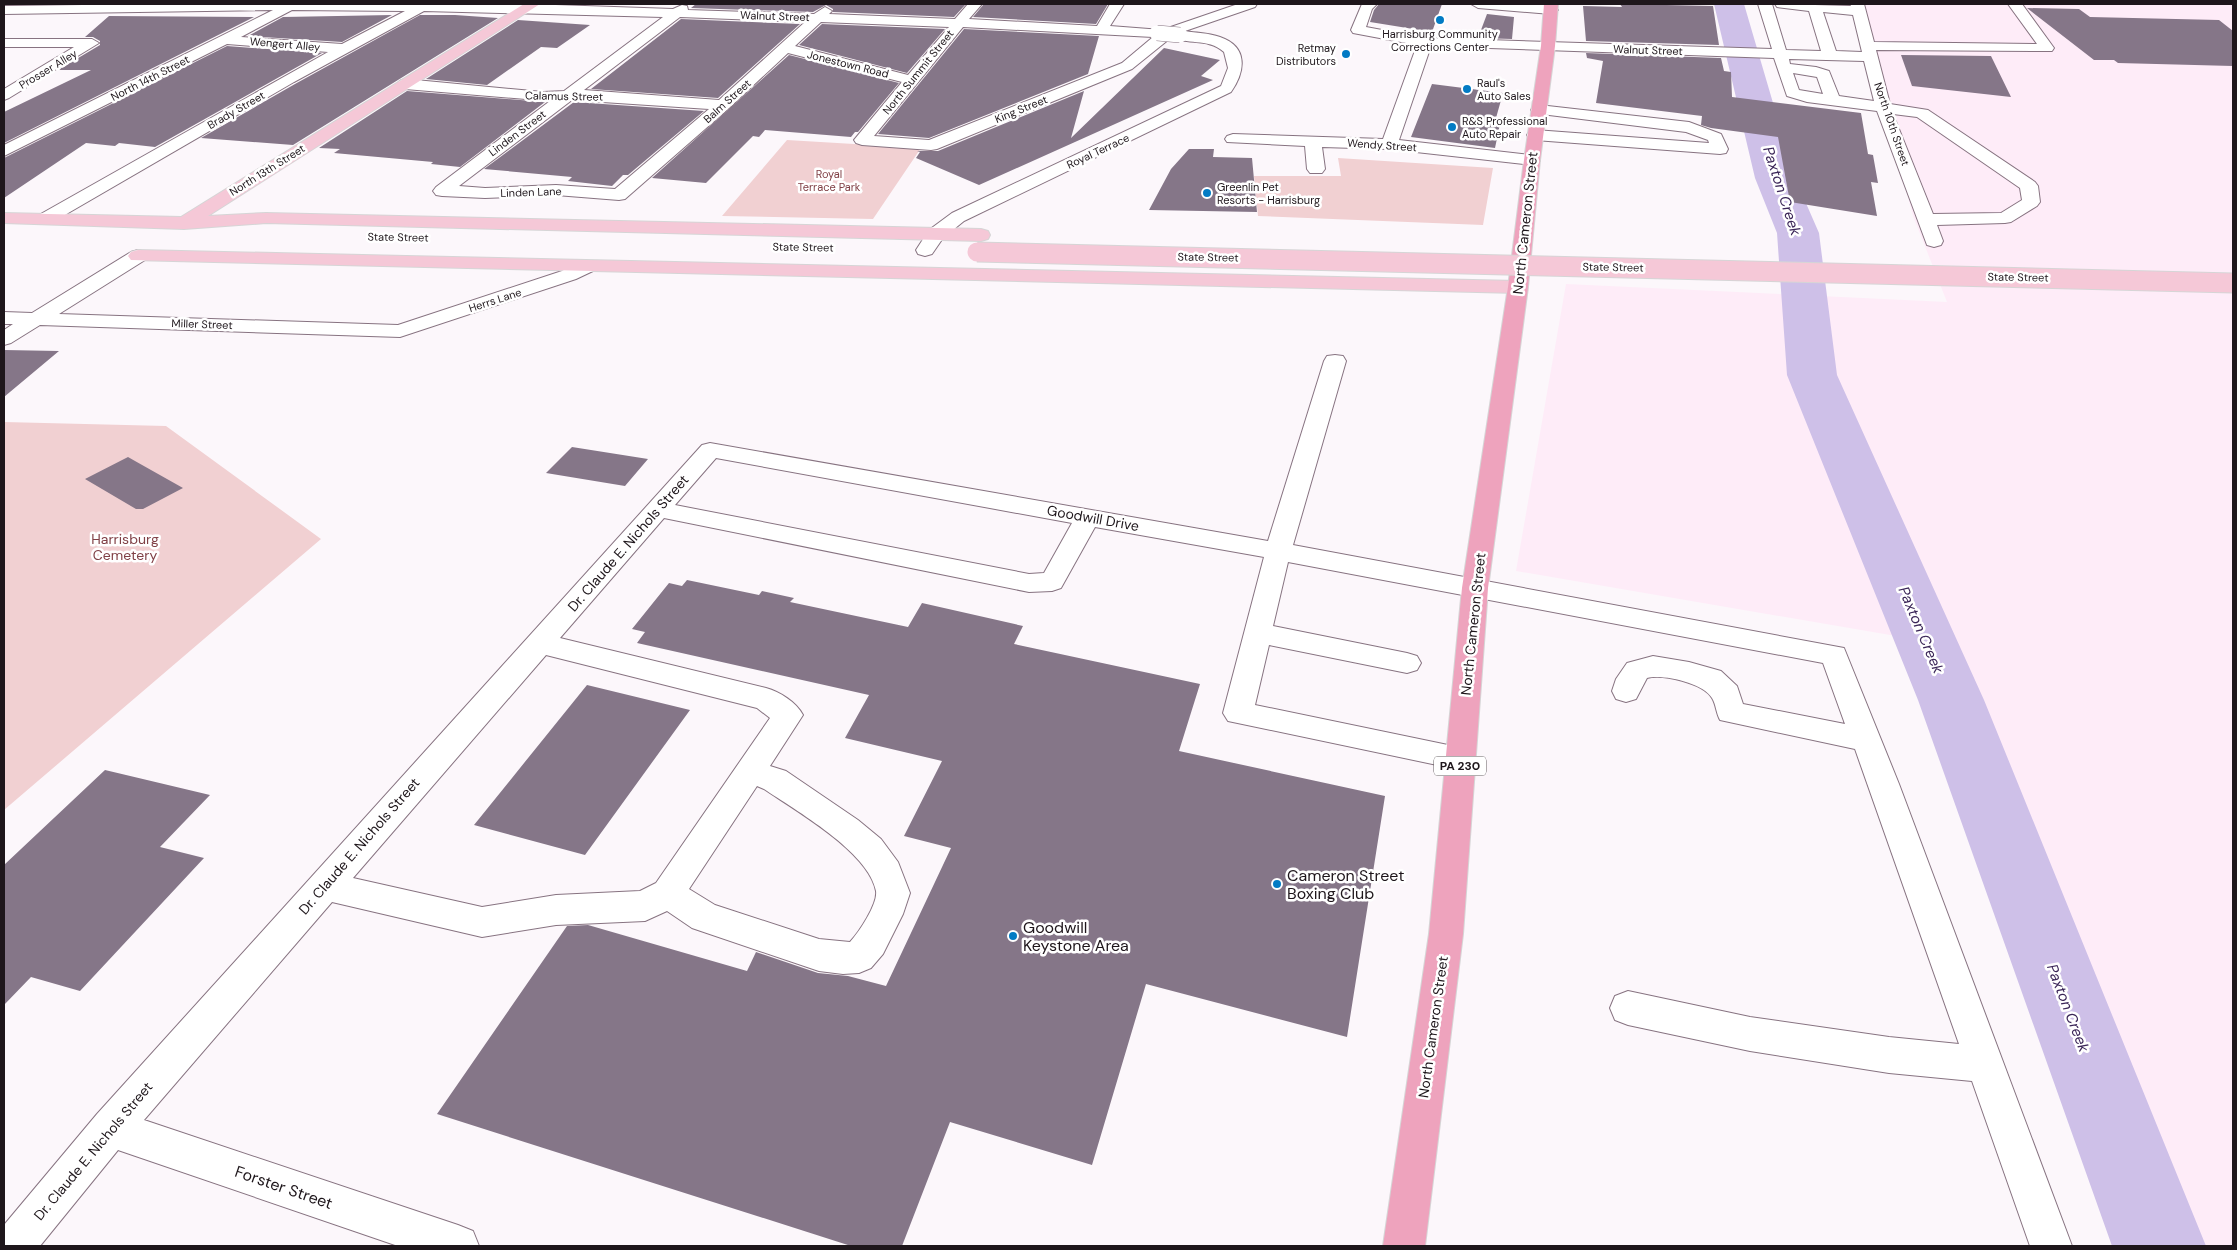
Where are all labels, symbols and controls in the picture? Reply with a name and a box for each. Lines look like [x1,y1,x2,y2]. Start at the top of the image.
street label: Walnut Street [740,8,810,24]
marker: Harrisburg Community Corrections Center [1434,14,1446,26]
street label: North Summit Street [879,27,957,117]
place label: Harrisburg Community Corrections Center [1382,27,1498,54]
street label: Wengert Alley [249,34,321,54]
place label: Retmay Distributors [1276,41,1336,68]
street label: Walnut Street [1613,42,1683,58]
street label: Prosser Alley [16,46,80,92]
street label: Jonestown Road [806,47,890,81]
marker: Retmay Distributors [1340,48,1352,60]
street label: North 14th Street [108,52,192,104]
street label: Balm Street [700,76,754,126]
place label: Raul's Auto Sales [1477,76,1531,103]
street label: North 10th Street [1871,80,1913,168]
marker: Raul's Auto Sales [1461,83,1473,95]
street label: Brady Street [205,88,267,132]
street label: Calamus Street [525,88,603,104]
street label: King Street [993,92,1049,126]
street label: Linden Street [486,107,548,159]
place label: R&S Professional Auto Repair [1462,114,1547,141]
marker: R&S Professional Auto Repair [1446,121,1458,133]
street label: Royal Terrace [1064,130,1132,172]
street label: Wendy Street [1347,136,1417,154]
street label: North 13th Street [227,141,307,199]
water label: Paxton Creek [1758,144,1806,238]
street label: North Cameron Street [1509,151,1541,295]
park label: Royal Terrace Park [798,167,861,194]
place label: Greenlin Pet Resorts - Harrisburg [1217,180,1320,207]
street label: Linden Lane [500,184,562,200]
marker: Greenlin Pet Resorts - Harrisburg [1201,187,1213,199]
street label: State Street [367,229,429,245]
street label: State Street [772,239,834,255]
street label: State Street [1177,249,1239,265]
street label: State Street [1582,259,1644,275]
street label: State Street [1987,269,2049,285]
street label: Herrs Lane [467,285,523,315]
street label: Miller Street [171,316,233,332]
street label: Dr. Claude E. Nichols Street [564,471,692,615]
street label: Goodwill Drive [1046,501,1140,535]
park label: Harrisburg Cemetery [91,530,159,564]
street label: North Cameron Street [1457,552,1489,696]
water label: Paxton Creek [1894,583,1948,677]
road number: PA 230 [1434,756,1486,776]
street label: Dr. Claude E. Nichols Street [295,774,423,918]
place label: Cameron Street Boxing Club [1287,865,1404,904]
marker: Cameron Street Boxing Club [1271,878,1283,890]
place label: Goodwill Keystone Area [1023,917,1129,956]
marker: Goodwill Keystone Area [1007,930,1019,942]
street label: North Cameron Street [1414,955,1452,1099]
water label: Paxton Creek [2042,961,2094,1055]
street label: Dr. Claude E. Nichols Street [30,1078,156,1224]
street label: Forster Street [232,1161,335,1214]

